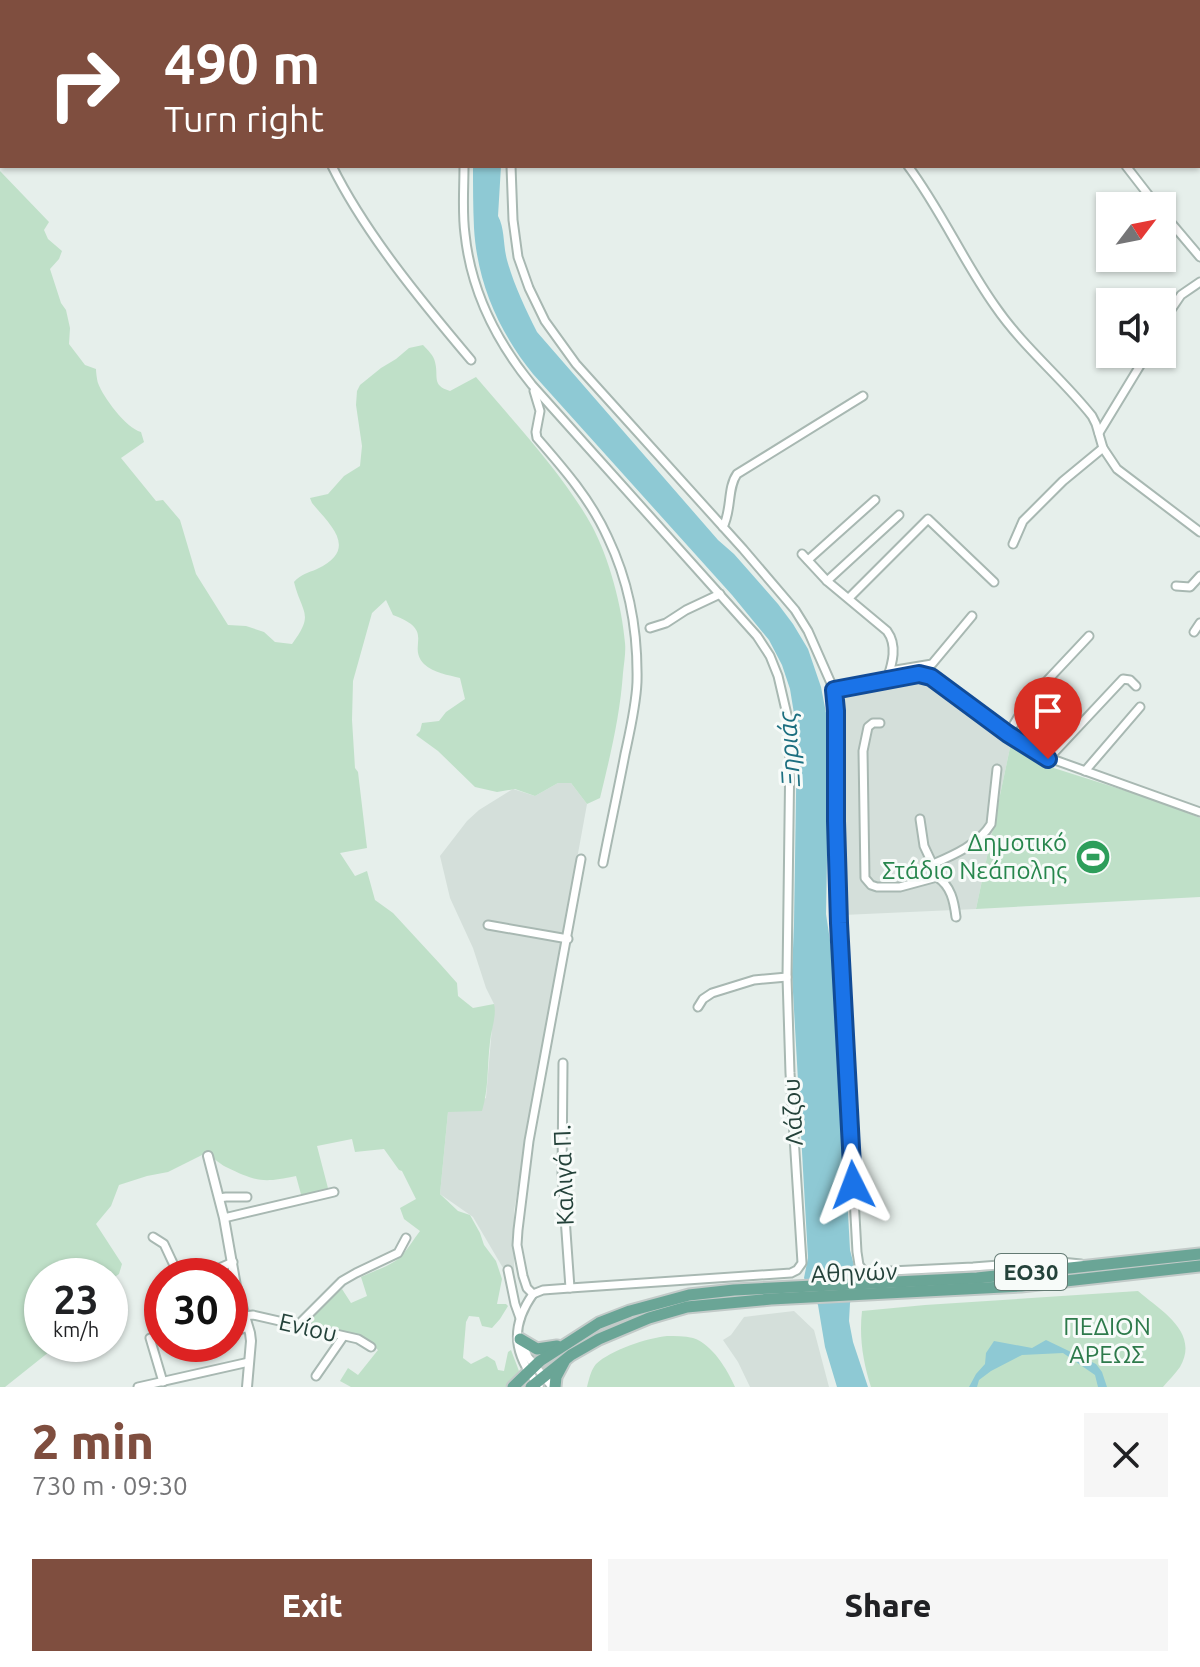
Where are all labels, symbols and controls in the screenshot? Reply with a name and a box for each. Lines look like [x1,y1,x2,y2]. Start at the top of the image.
icon: right [32,32,136,136]
text: 490 m [164,32,320,95]
text: Turn right [164,98,324,139]
north arrow [1096,192,1176,272]
map controls [1096,192,1176,368]
button: sound [1096,288,1176,368]
pin [1014,677,1082,759]
icon: arrive [1026,689,1070,733]
water label: Ξηριάς [772,710,806,788]
place label: Δημοτικό Στάδιο Νεάπολης [882,829,1067,884]
sports icon: Δημοτικό Στάδιο Νεάπολης [1074,838,1112,876]
street label: Λάζου [777,1078,808,1146]
street label: Καλιγά Π. [548,1124,579,1226]
position arrow [811,1143,895,1227]
road number: ΕΟ30 [995,1254,1067,1290]
street label: Αθηνών [810,1257,898,1287]
speed limit sign: 30 [144,1258,248,1362]
text: 23 [53,1277,99,1322]
street label: Ενίου [276,1308,340,1347]
park label: ΠΕΔΙΟΝ ΑΡΕΩΣ [1063,1313,1151,1368]
text: km/h [53,1318,99,1341]
button: close [1084,1413,1168,1497]
text: 2 min [32,1414,154,1468]
text: 730 m · 09:30 [32,1471,188,1500]
button: Exit [32,1559,592,1651]
button: Share [608,1559,1168,1651]

